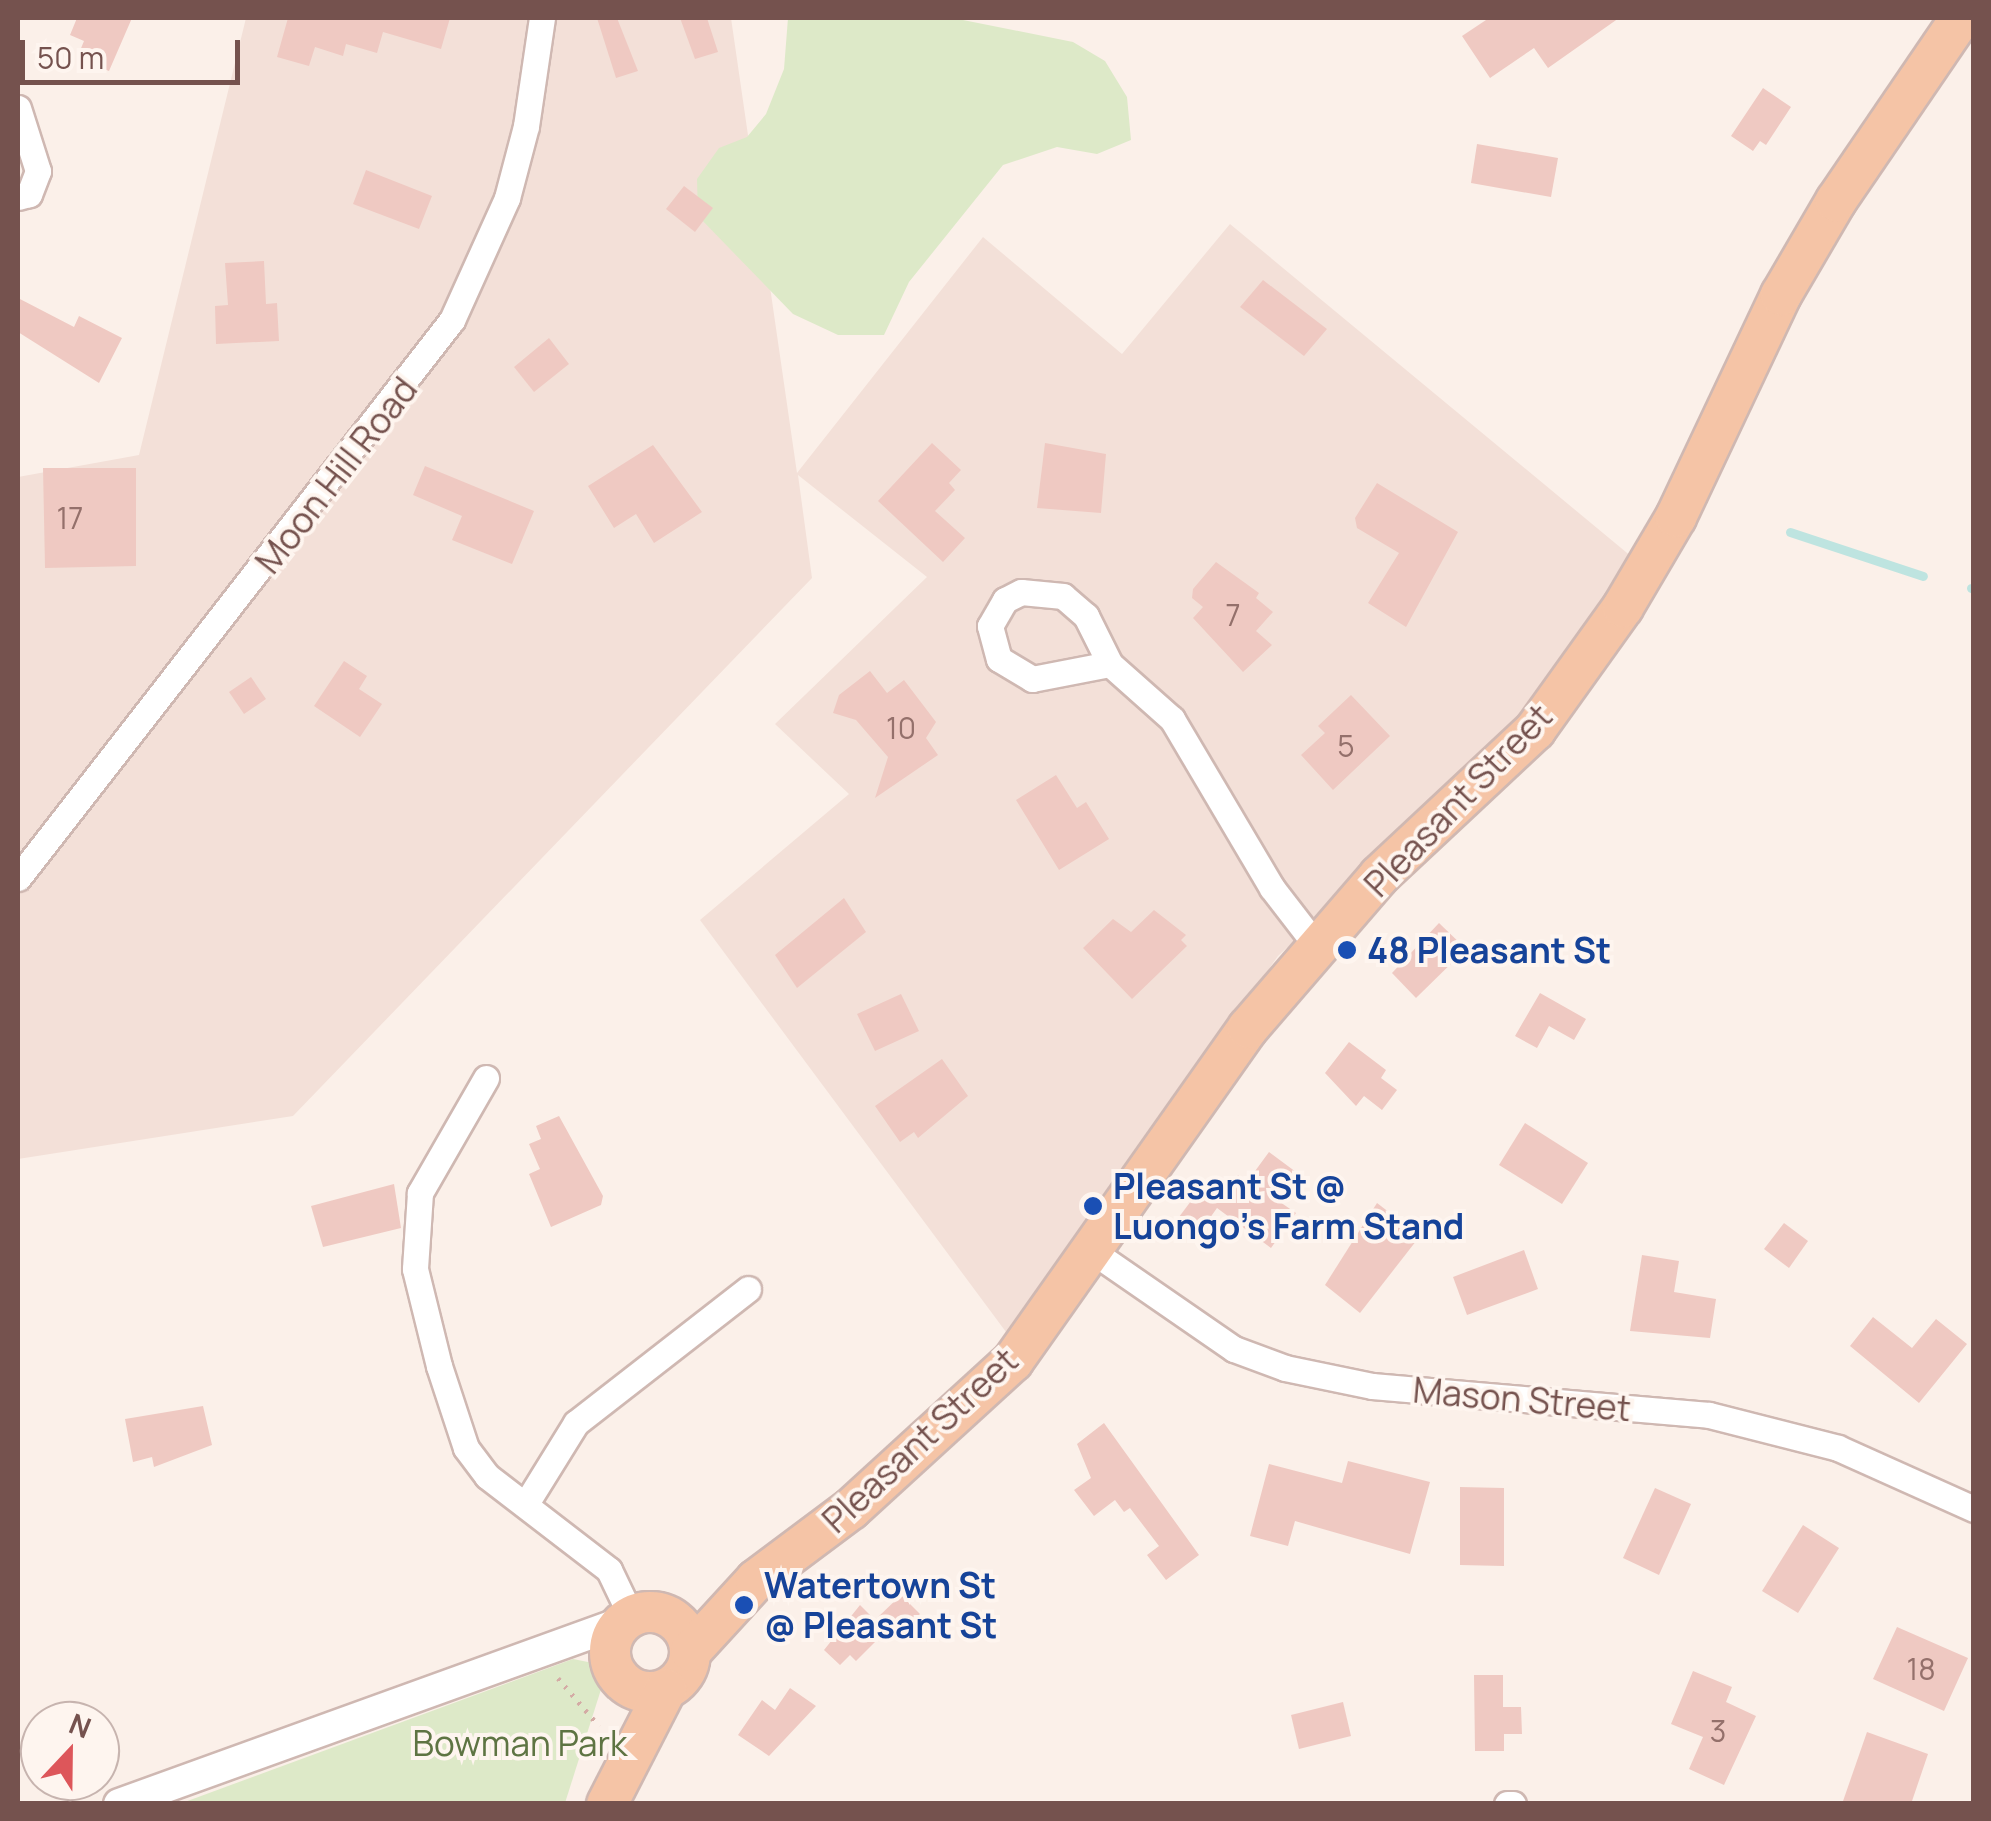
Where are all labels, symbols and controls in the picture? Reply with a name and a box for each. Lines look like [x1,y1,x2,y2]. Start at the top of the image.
scale bar [25,20,245,82]
text: 50 m [37,37,104,78]
street label: Moon Hill Road [246,369,426,581]
house number: 17 [57,500,83,536]
house number: 7 [1225,597,1241,633]
street label: Pleasant Street [1356,695,1560,905]
house number: 10 [886,710,916,746]
house number: 5 [1337,728,1355,764]
place label: 48 Pleasant St [1367,929,1611,971]
marker: 48 Pleasant St [1336,939,1358,961]
place label: Pleasant St @ Luongo's Farm Stand [1113,1165,1463,1247]
marker: Pleasant St @ Luongo's Farm Stand [1082,1195,1104,1217]
street label: Pleasant Street [814,1339,1026,1541]
street label: Mason Street [1411,1369,1633,1429]
place label: Watertown St @ Pleasant St [764,1564,997,1646]
marker: Watertown St @ Pleasant St [733,1594,755,1616]
house number: 18 [1906,1651,1936,1687]
north arrow [20,1701,120,1801]
text: N [64,1704,97,1746]
house number: 3 [1710,1713,1726,1749]
park label: Bowman Park [413,1722,627,1764]

